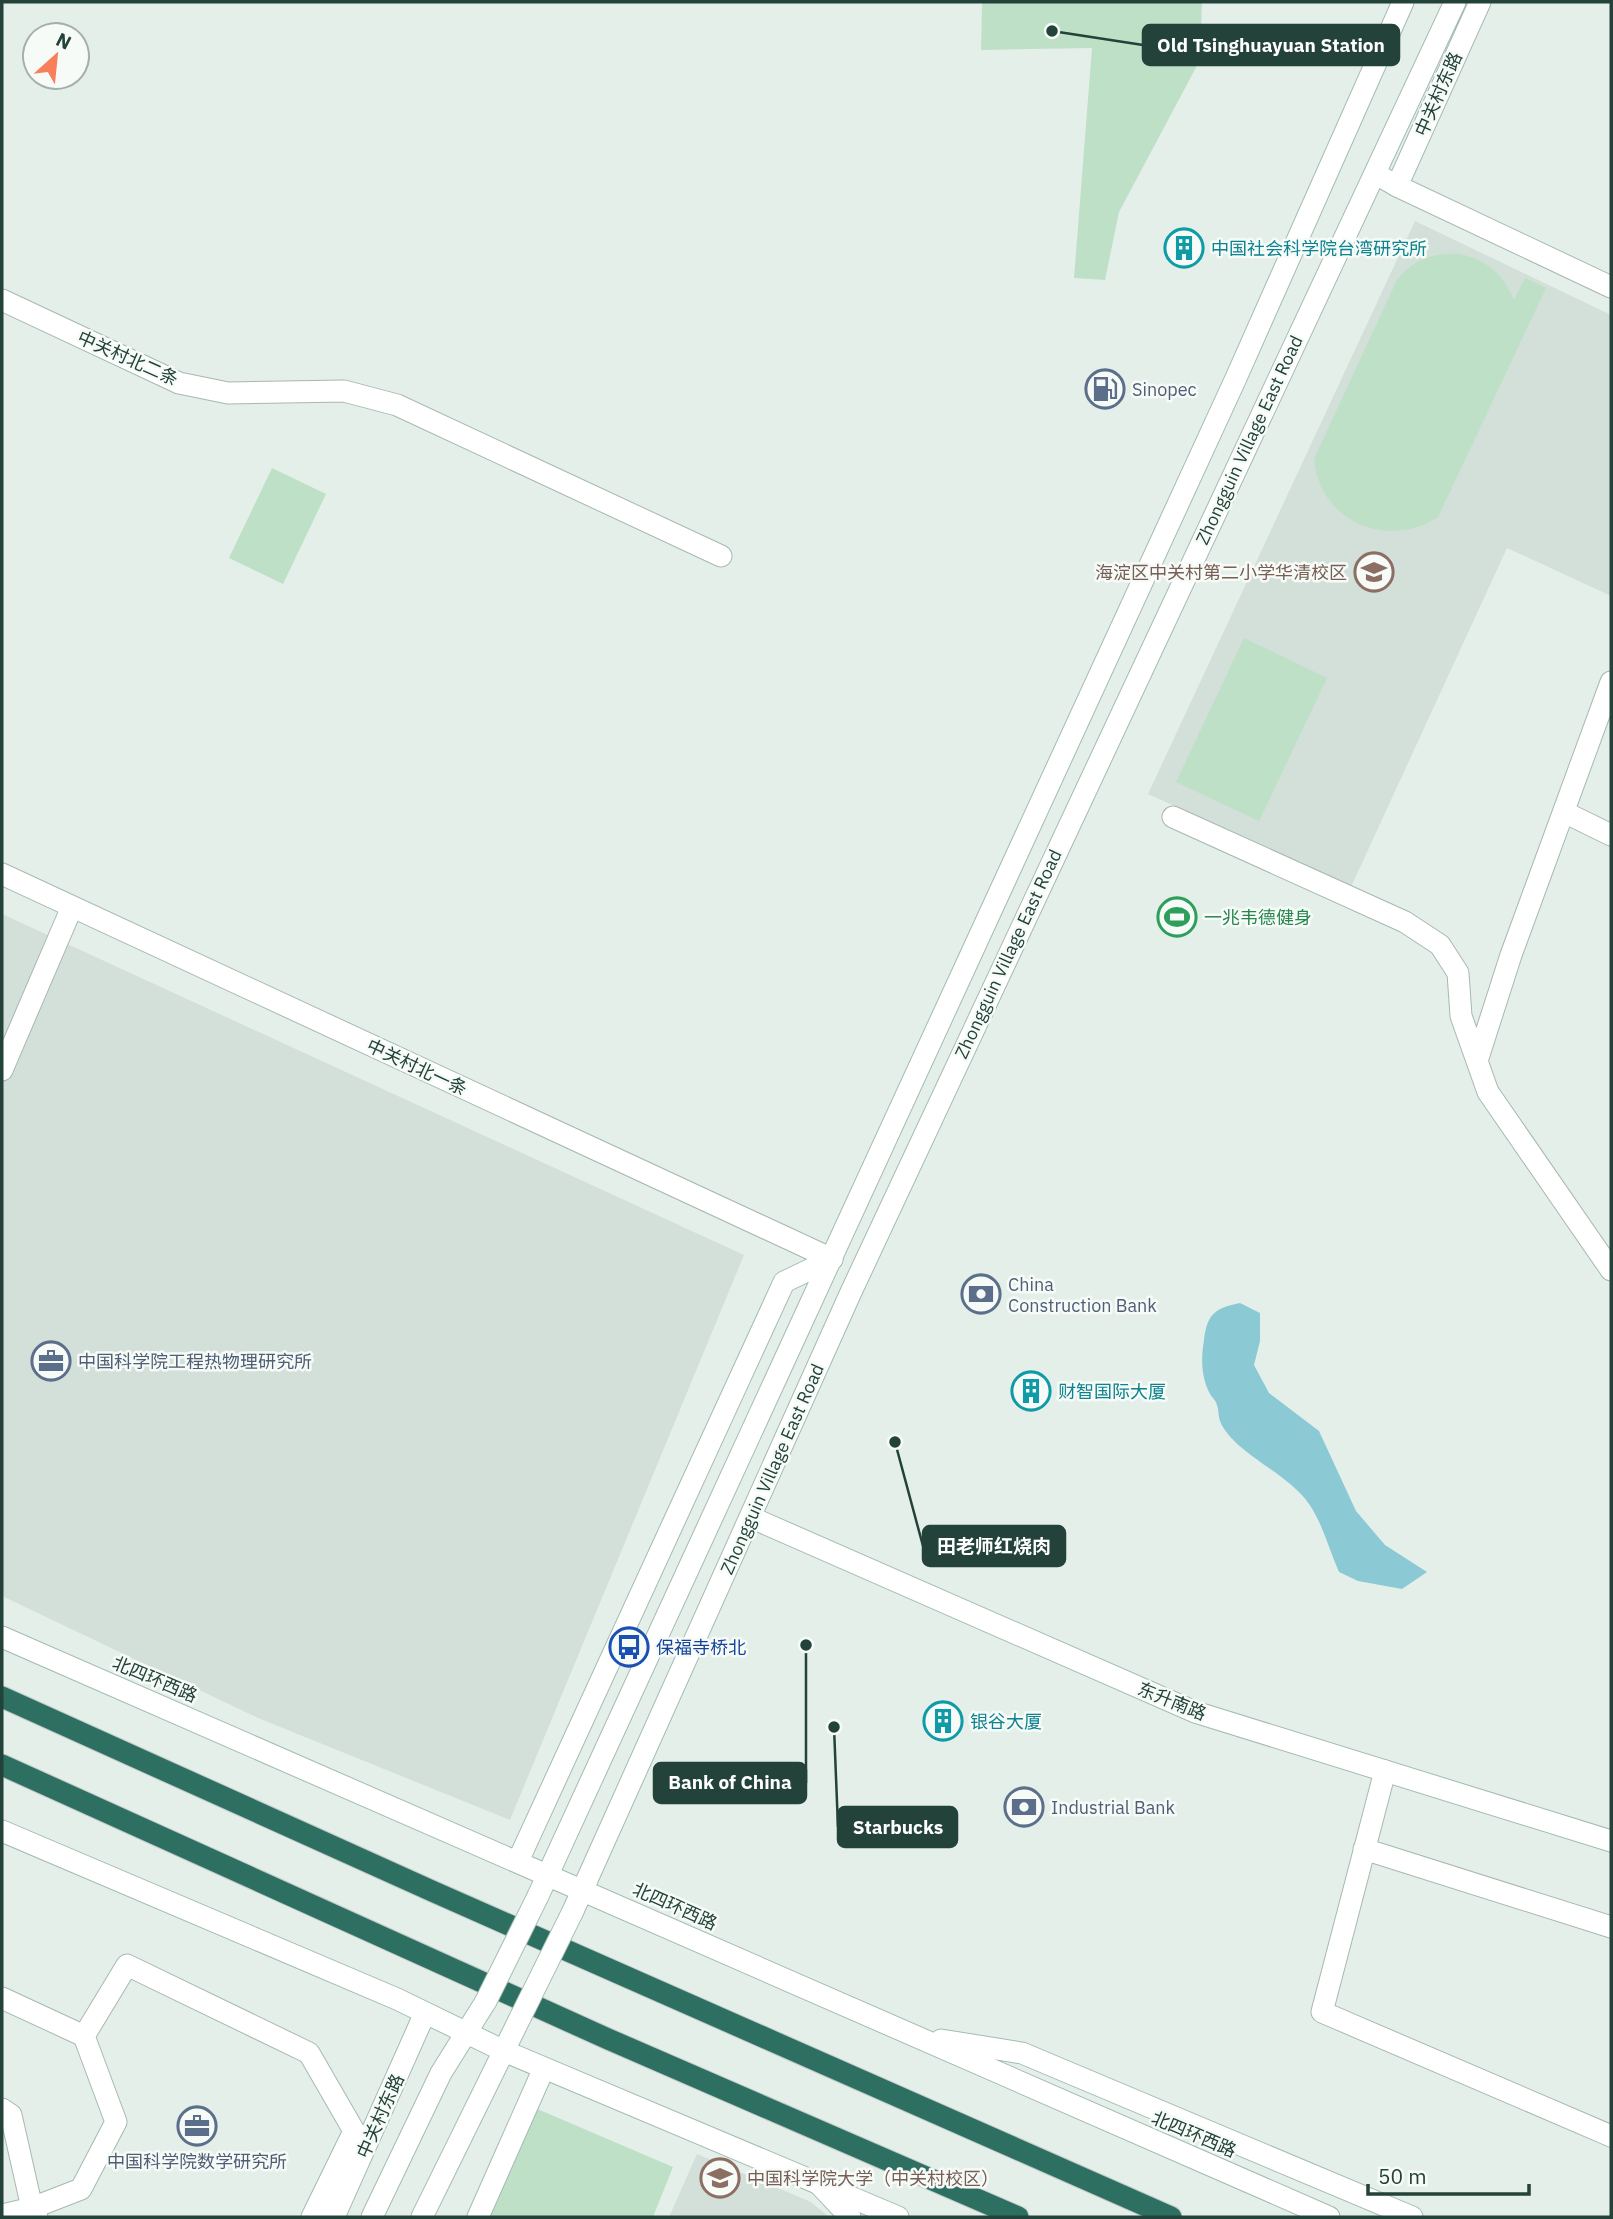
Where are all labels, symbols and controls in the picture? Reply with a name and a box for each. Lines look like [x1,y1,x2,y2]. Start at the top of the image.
north arrow [21,21,91,91]
callout: Old Tsinghuayuan Station [1143,25,1399,65]
text: N [52,27,75,55]
text: Old Tsinghuayuan Station [1157,33,1385,57]
street label: 中关村东路 [1409,48,1467,140]
building icon: 中国社会科学院台湾研究所 [1163,227,1205,269]
place label: 中国社会科学院台湾研究所 [1211,237,1427,260]
street label: 中关村北二条 [74,326,182,390]
street label: Zhongguin Village East Road [1190,332,1308,548]
fuel station icon: Sinopec [1084,368,1126,410]
place label: Sinopec [1132,378,1197,401]
school or university icon: 海淀区中关村第二小学华清校区 [1353,551,1395,593]
place label: 海淀区中关村第二小学华清校区 [1095,561,1347,584]
street label: Zhongguin Village East Road [949,846,1067,1062]
sports icon: 一兆韦德健身 [1156,896,1198,938]
place label: 一兆韦德健身 [1204,906,1312,929]
street label: 中关村北一条 [363,1034,471,1100]
bank icon: China Construction Bank [960,1273,1002,1315]
place label: China Construction Bank [1008,1273,1157,1317]
office icon: 中国科学院工程热物理研究所 [30,1340,72,1382]
place label: 中国科学院工程热物理研究所 [78,1350,312,1373]
street label: Zhongguin Village East Road [715,1360,829,1578]
building icon: 财智国际大厦 [1010,1370,1052,1412]
place label: 财智国际大厦 [1058,1380,1166,1403]
callout: 田老师红烧肉 [923,1526,1065,1566]
text: 田老师红烧肉 [937,1534,1051,1558]
bus stop icon: 保福寺桥北 [608,1626,650,1668]
place label: 保福寺桥北 [656,1636,746,1659]
street label: 北四环西路 [109,1651,201,1707]
street label: 东升南路 [1134,1677,1210,1725]
building icon: 银谷大厦 [922,1700,964,1742]
place label: 银谷大厦 [970,1710,1042,1733]
callout: Bank of China [654,1763,806,1803]
text: Bank of China [668,1770,792,1794]
bank icon: Industrial Bank [1003,1786,1045,1828]
place label: Industrial Bank [1051,1796,1175,1819]
callout: Starbucks [838,1807,957,1847]
text: Starbucks [853,1815,943,1839]
street label: 北四环西路 [629,1877,721,1935]
street label: 中关村东路 [351,2070,409,2162]
office icon: 中国科学院数学研究所 [176,2105,218,2147]
street label: 北四环西路 [1148,2106,1240,2162]
place label: 中国科学院数学研究所 [107,2150,287,2173]
scale bar [1368,2152,1529,2196]
school or university icon: 中国科学院大学（中关村校区） [699,2157,741,2199]
text: 50 m [1378,2162,1427,2190]
place label: 中国科学院大学（中关村校区） [747,2167,999,2190]

